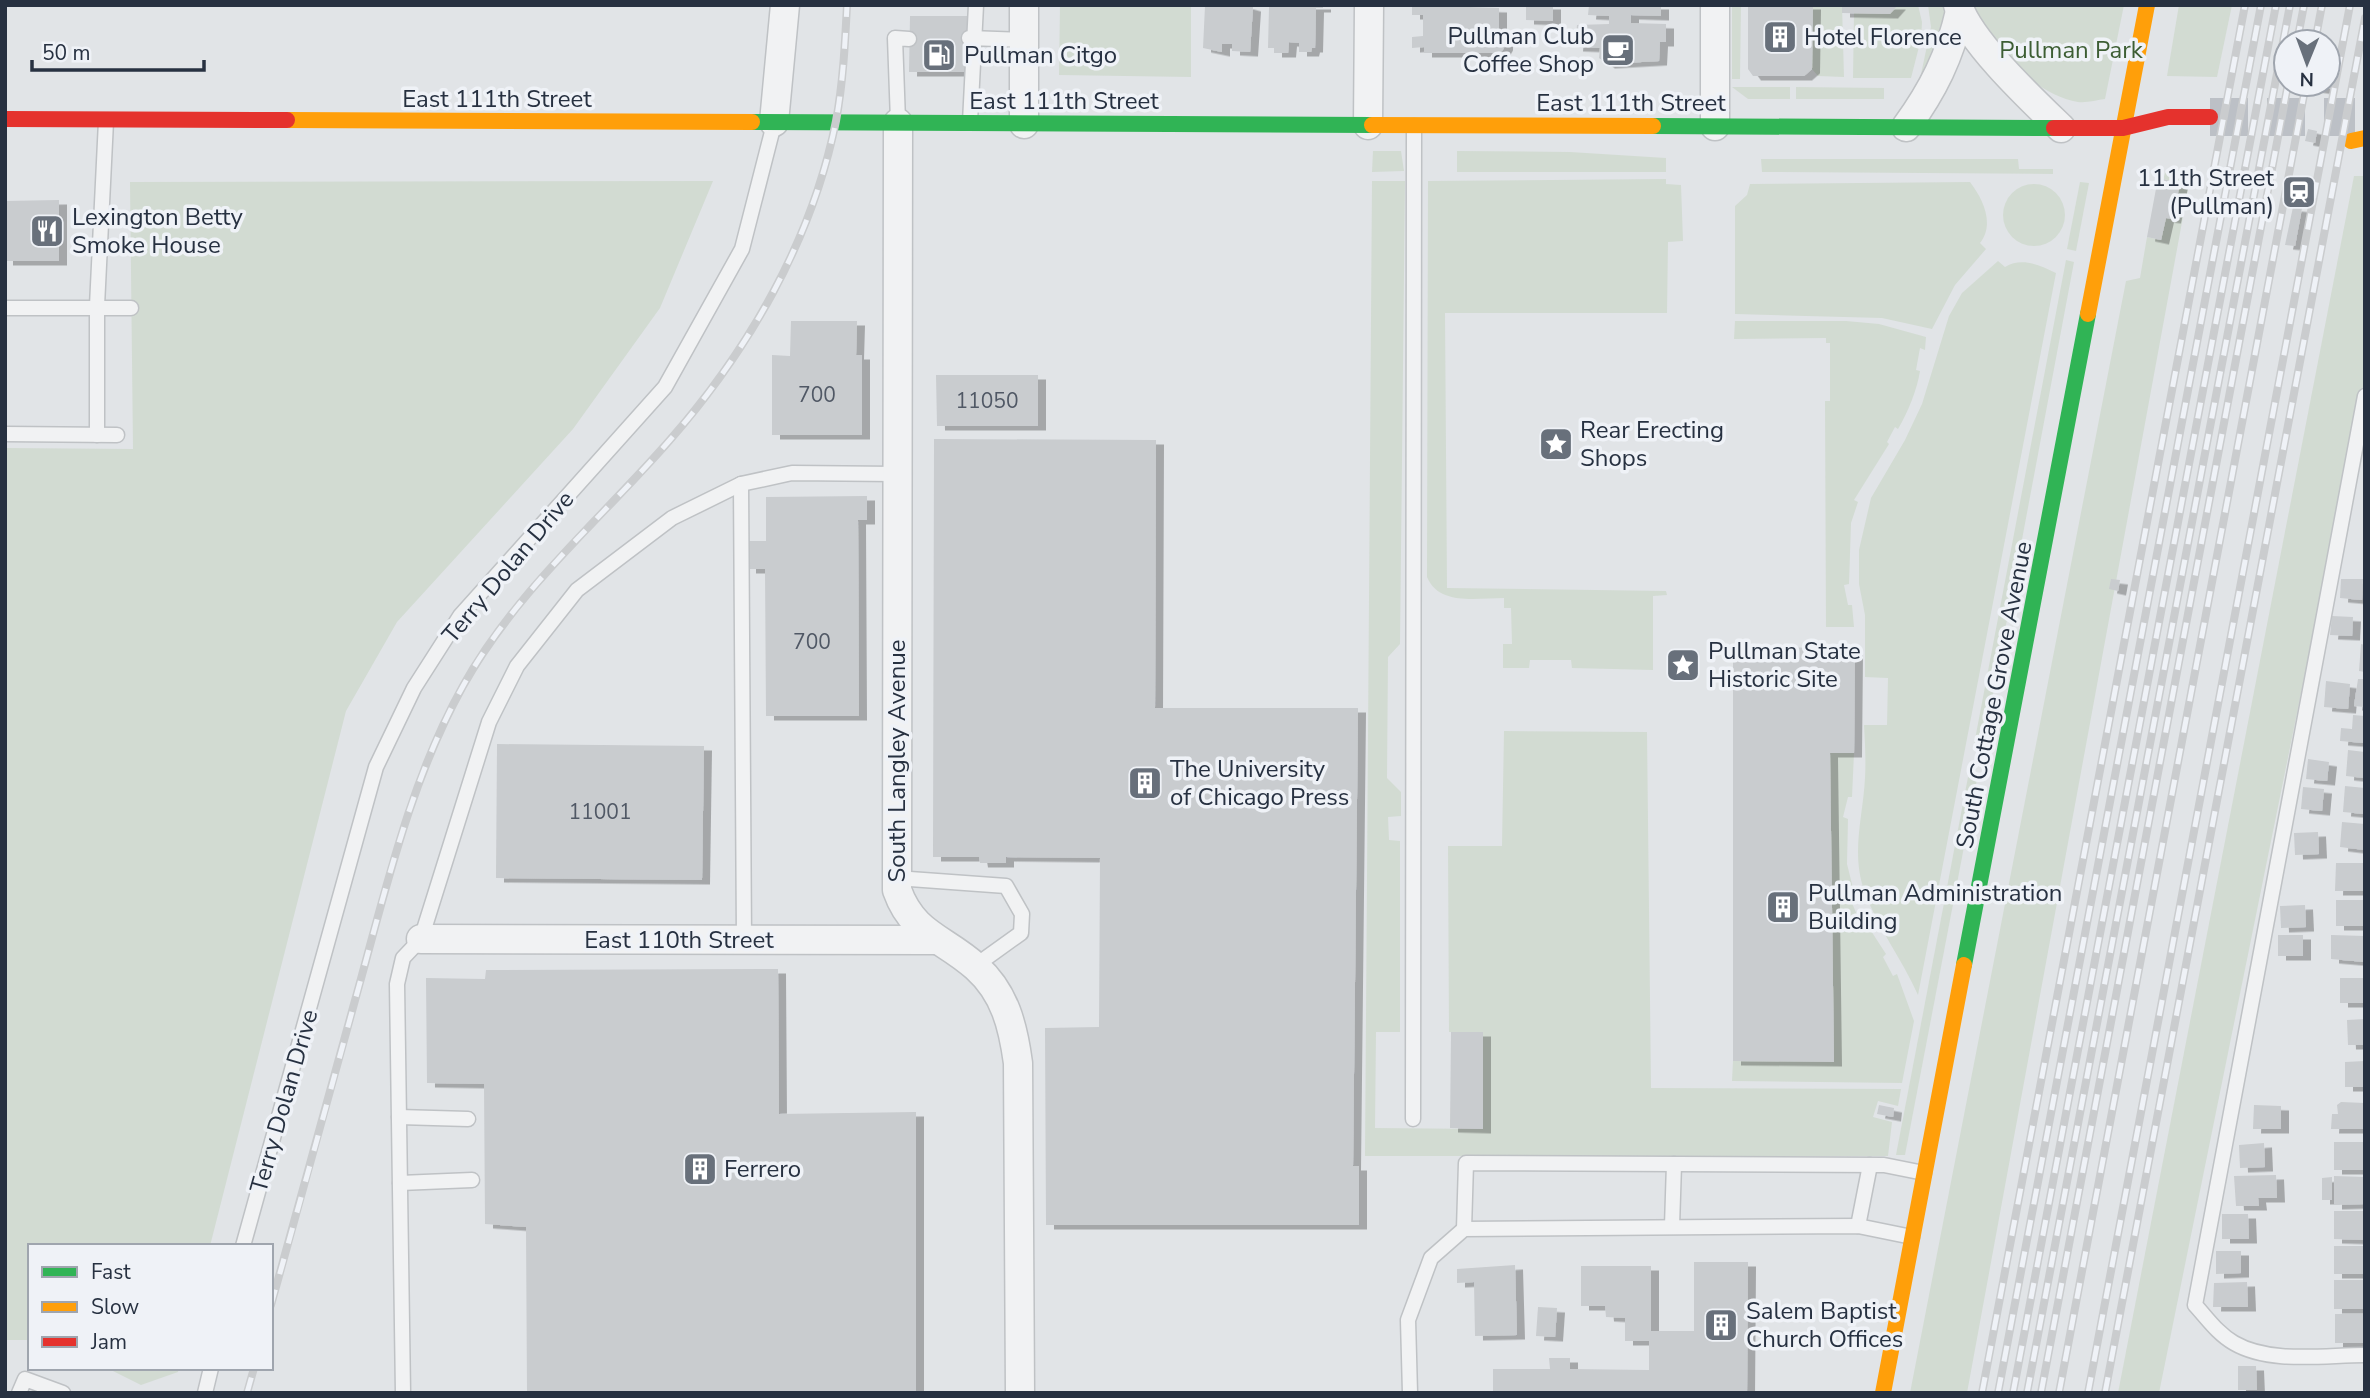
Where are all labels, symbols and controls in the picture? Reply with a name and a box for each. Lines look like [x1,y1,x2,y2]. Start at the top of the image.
building icon: Hotel Florence [1761,18,1799,56]
place label: Pullman Club Coffee Shop [1448,20,1594,80]
place label: Hotel Florence [1804,21,1962,53]
scale bar [32,28,203,72]
north arrow [2272,28,2342,98]
cafe icon: Pullman Club Coffee Shop [1599,31,1637,69]
park label: Pullman Park [1999,34,2144,66]
fuel station icon: Pullman Citgo [920,36,958,74]
text: 50 m [42,39,91,67]
place label: Pullman Citgo [964,39,1117,71]
text: N [2299,66,2314,92]
street label: East 111th Street [402,83,592,115]
street label: East 111th Street [969,85,1159,117]
street label: East 111th Street [1536,87,1726,119]
place label: 111th Street (Pullman) [2137,162,2275,222]
station icon: 111th Street (Pullman) [2280,173,2318,211]
place label: Lexington Betty Smoke House [72,201,243,261]
restaurant icon: Lexington Betty Smoke House [28,212,66,250]
house number: 700 [798,381,836,409]
house number: 11050 [956,387,1019,415]
place label: Rear Erecting Shops [1580,414,1724,474]
place icon: Rear Erecting Shops [1537,425,1575,463]
street label: Terry Dolan Drive [435,484,581,650]
street label: South Cottage Grove Avenue [1948,539,2040,851]
house number: 700 [793,628,831,656]
place label: Pullman State Historic Site [1708,635,1861,695]
street label: South Langley Avenue [881,640,913,883]
place icon: Pullman State Historic Site [1664,646,1702,684]
place label: The University of Chicago Press [1170,753,1349,813]
building icon: The University of Chicago Press [1126,764,1164,802]
house number: 11001 [569,798,632,826]
place label: Pullman Administration Building [1808,877,2062,937]
building icon: Pullman Administration Building [1764,888,1802,926]
street label: East 110th Street [584,924,774,956]
street label: Terry Dolan Drive [243,1006,325,1196]
building icon: Ferrero [681,1150,719,1188]
place label: Ferrero [724,1153,801,1185]
legend [28,1244,273,1370]
text: Fast [91,1258,131,1286]
text: Slow [91,1293,140,1321]
place label: Salem Baptist Church Offices [1746,1295,1903,1355]
building icon: Salem Baptist Church Offices [1702,1306,1740,1344]
text: Jam [90,1328,127,1356]

